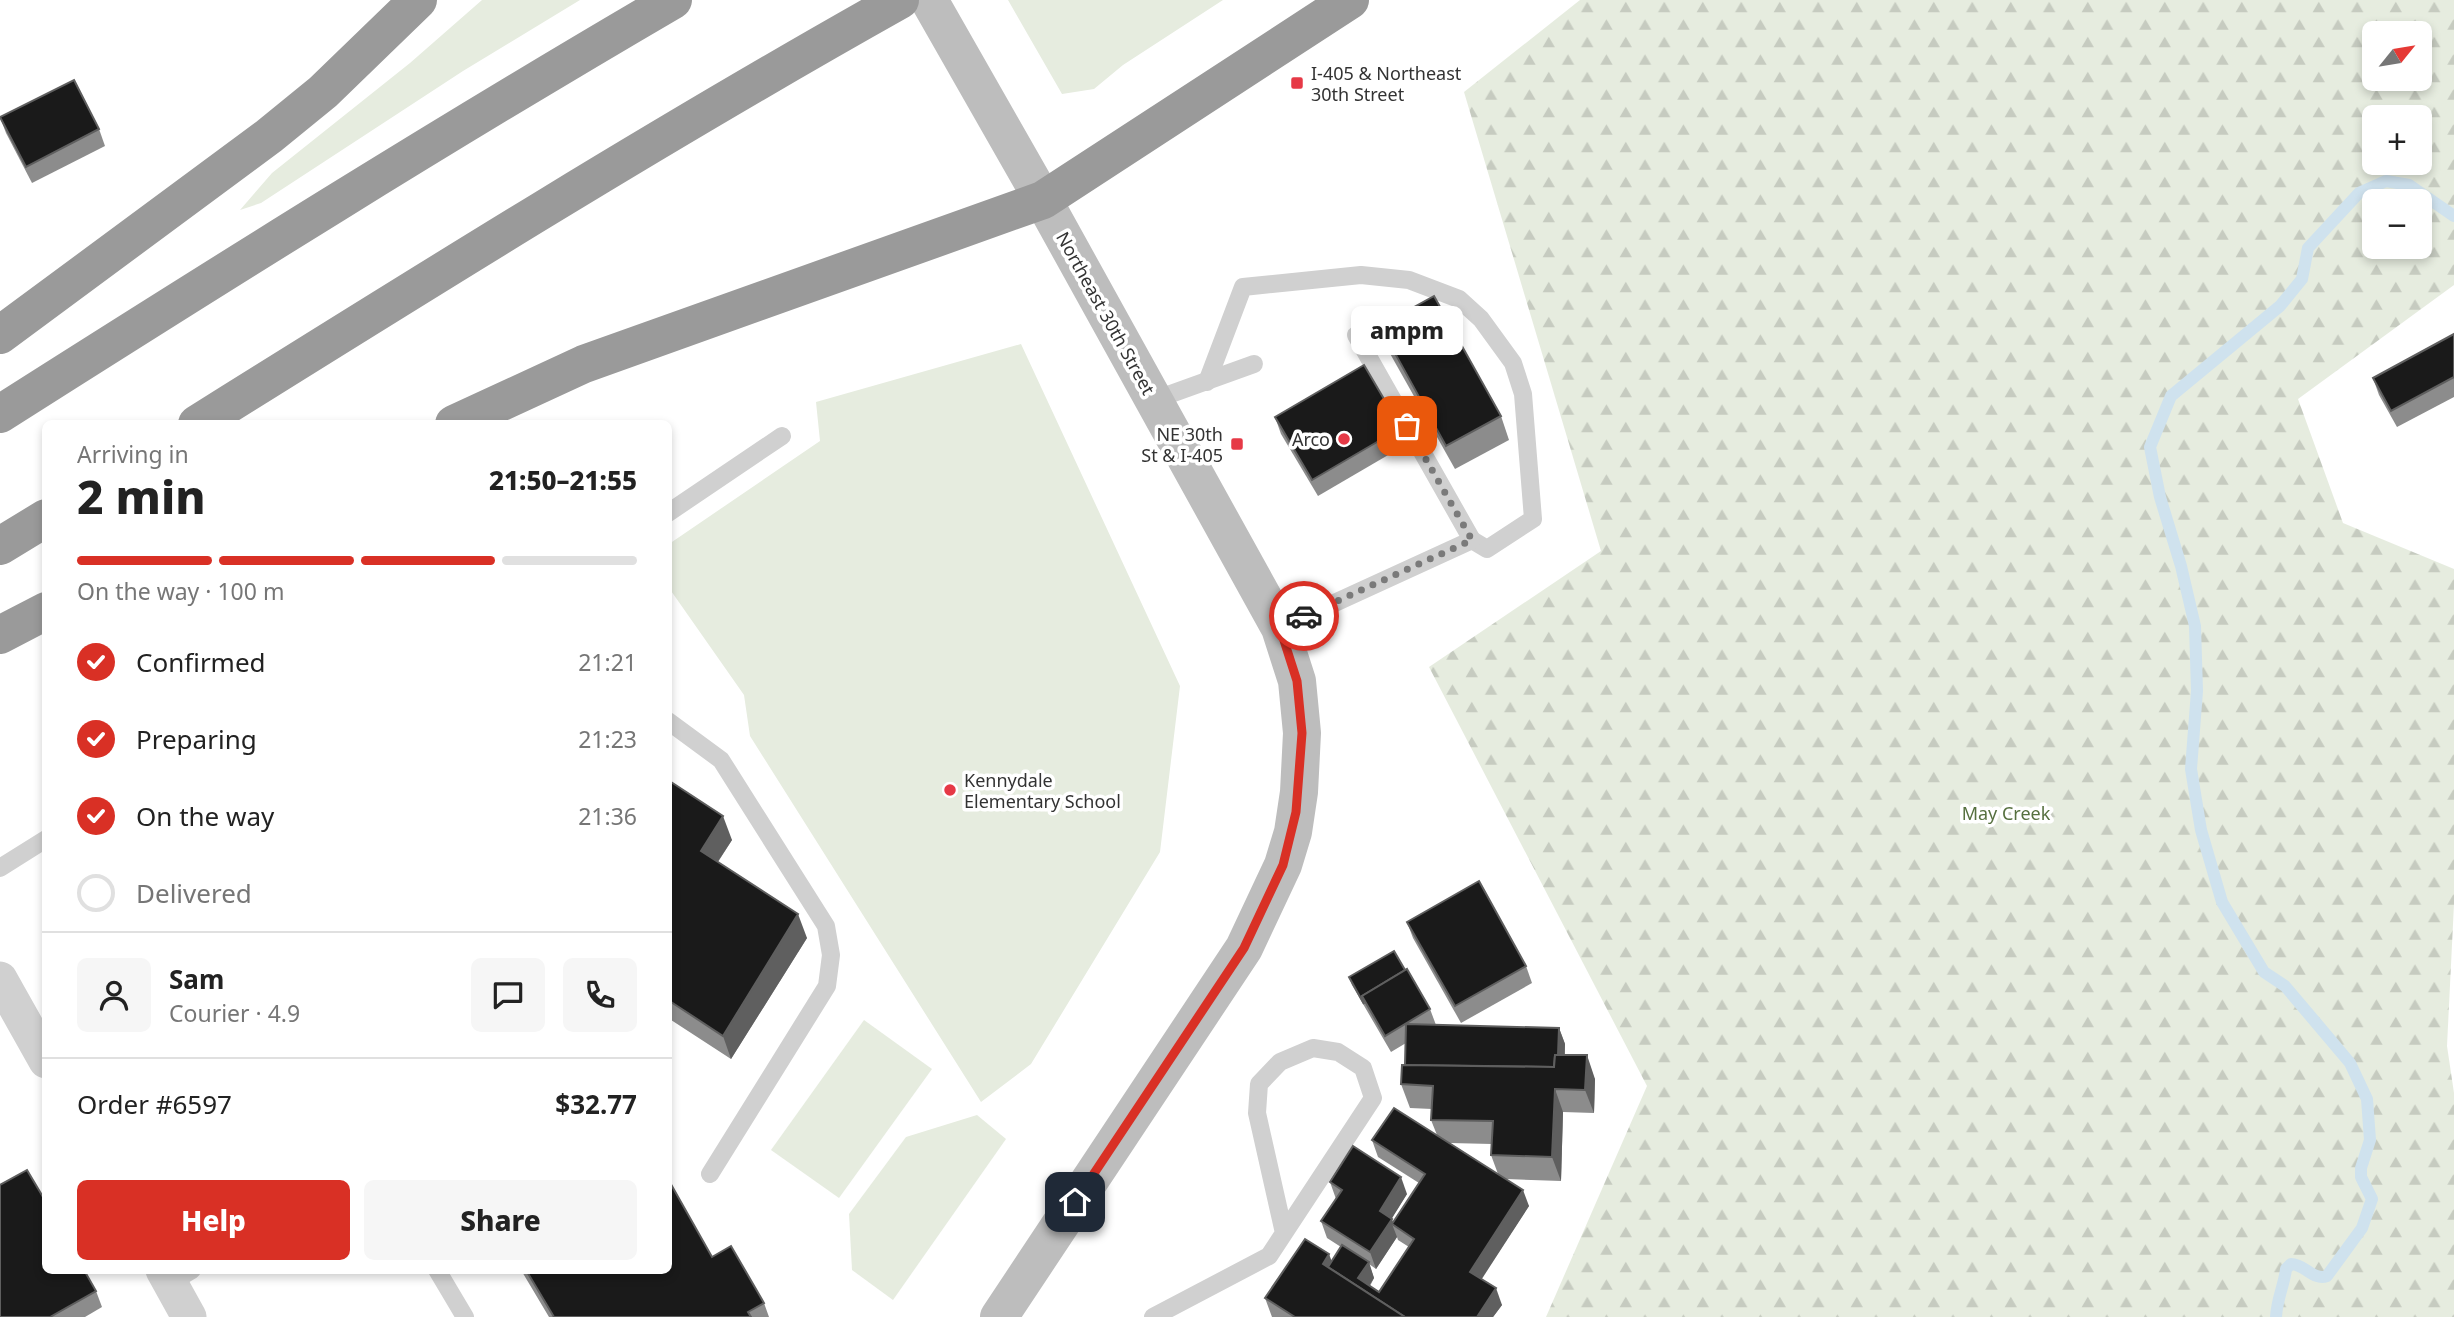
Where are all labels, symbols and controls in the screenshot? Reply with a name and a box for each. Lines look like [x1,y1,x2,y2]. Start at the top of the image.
north arrow [2362,21,2432,91]
map controls [2362,21,2432,259]
place label: I-405 & Northeast 30th Street [1311,61,1462,106]
marker: I-405 & Northeast 30th Street [1289,75,1305,91]
button: + [2362,105,2432,175]
button: − [2362,189,2432,259]
street label: Northeast 30th Street [1051,227,1161,399]
callout: ampm [1351,307,1463,356]
text: ampm [1370,314,1444,346]
pin [1377,396,1437,456]
icon: bag [1388,407,1426,445]
place label: NE 30th St & I-405 [1141,422,1223,467]
place label: Arco [1292,427,1330,451]
marker: Arco [1336,431,1352,447]
marker: NE 30th St & I-405 [1229,436,1245,452]
text: Arriving in [77,438,189,470]
text: 21:50–21:55 [489,462,637,498]
text: 2 min [77,465,206,527]
text: On the way · 100 m [77,575,284,607]
courier [1269,581,1339,651]
icon: car [1285,597,1323,635]
icon: check [77,643,115,681]
text: Confirmed [136,644,266,680]
text: 21:21 [578,646,637,678]
icon: check [77,720,115,758]
text: Preparing [136,721,257,757]
text: 21:23 [578,723,637,755]
place label: Kennydale Elementary School [964,768,1121,813]
marker: Kennydale Elementary School [942,782,958,798]
icon: check [77,797,115,835]
text: On the way [136,798,274,834]
text: 21:36 [578,800,637,832]
park label: May Creek [1962,801,2051,825]
text: Delivered [136,875,252,911]
button: person [77,958,151,1032]
button: chat [471,958,545,1032]
button: phone [563,958,637,1032]
text: Sam [169,961,224,997]
text: Courier · 4.9 [169,997,300,1029]
text: Order #6597 [77,1086,232,1122]
text: $32.77 [555,1086,637,1122]
pin [1045,1172,1105,1232]
button: Help [77,1180,350,1260]
button: Share [364,1180,637,1260]
icon: home [1056,1183,1094,1221]

